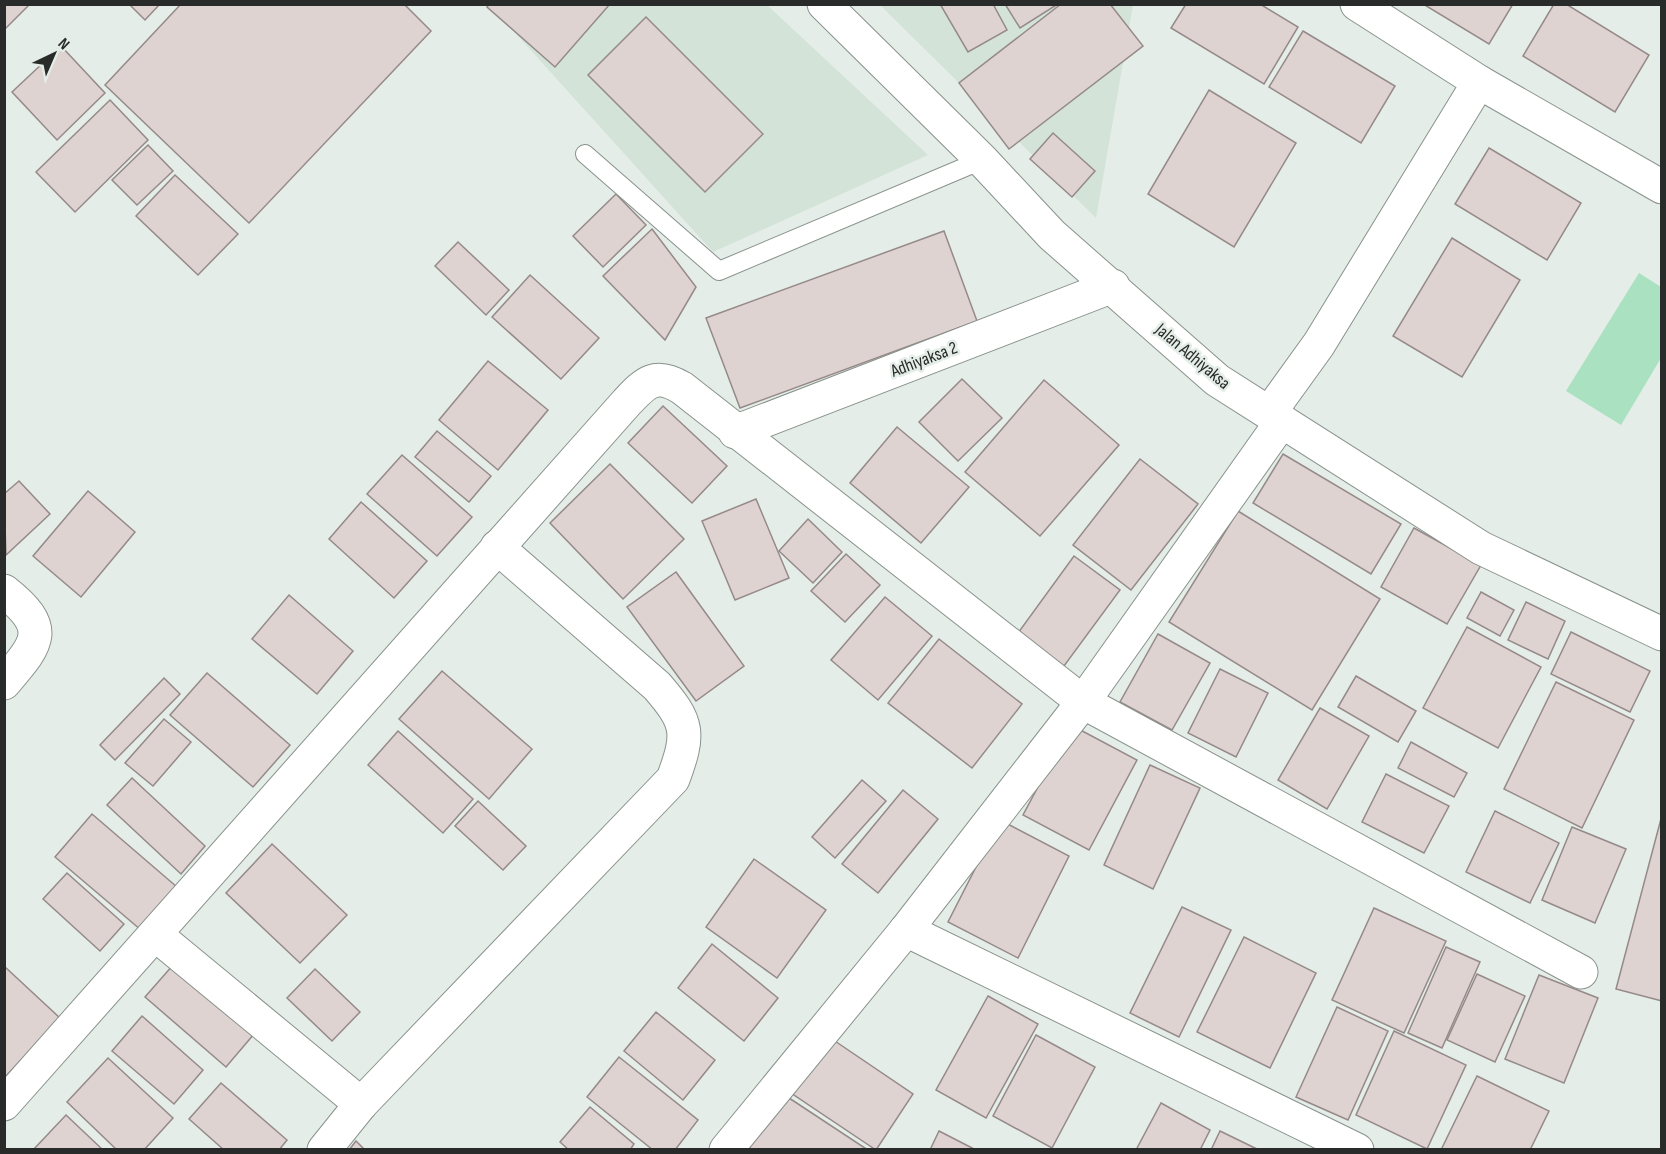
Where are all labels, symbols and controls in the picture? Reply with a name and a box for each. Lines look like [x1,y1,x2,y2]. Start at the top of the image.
north arrow [24,24,84,84]
text: N [54,34,73,54]
street label: Jalan Adhiyaksa [1150,318,1234,394]
street label: Adhiyaksa 2 [887,337,961,382]

